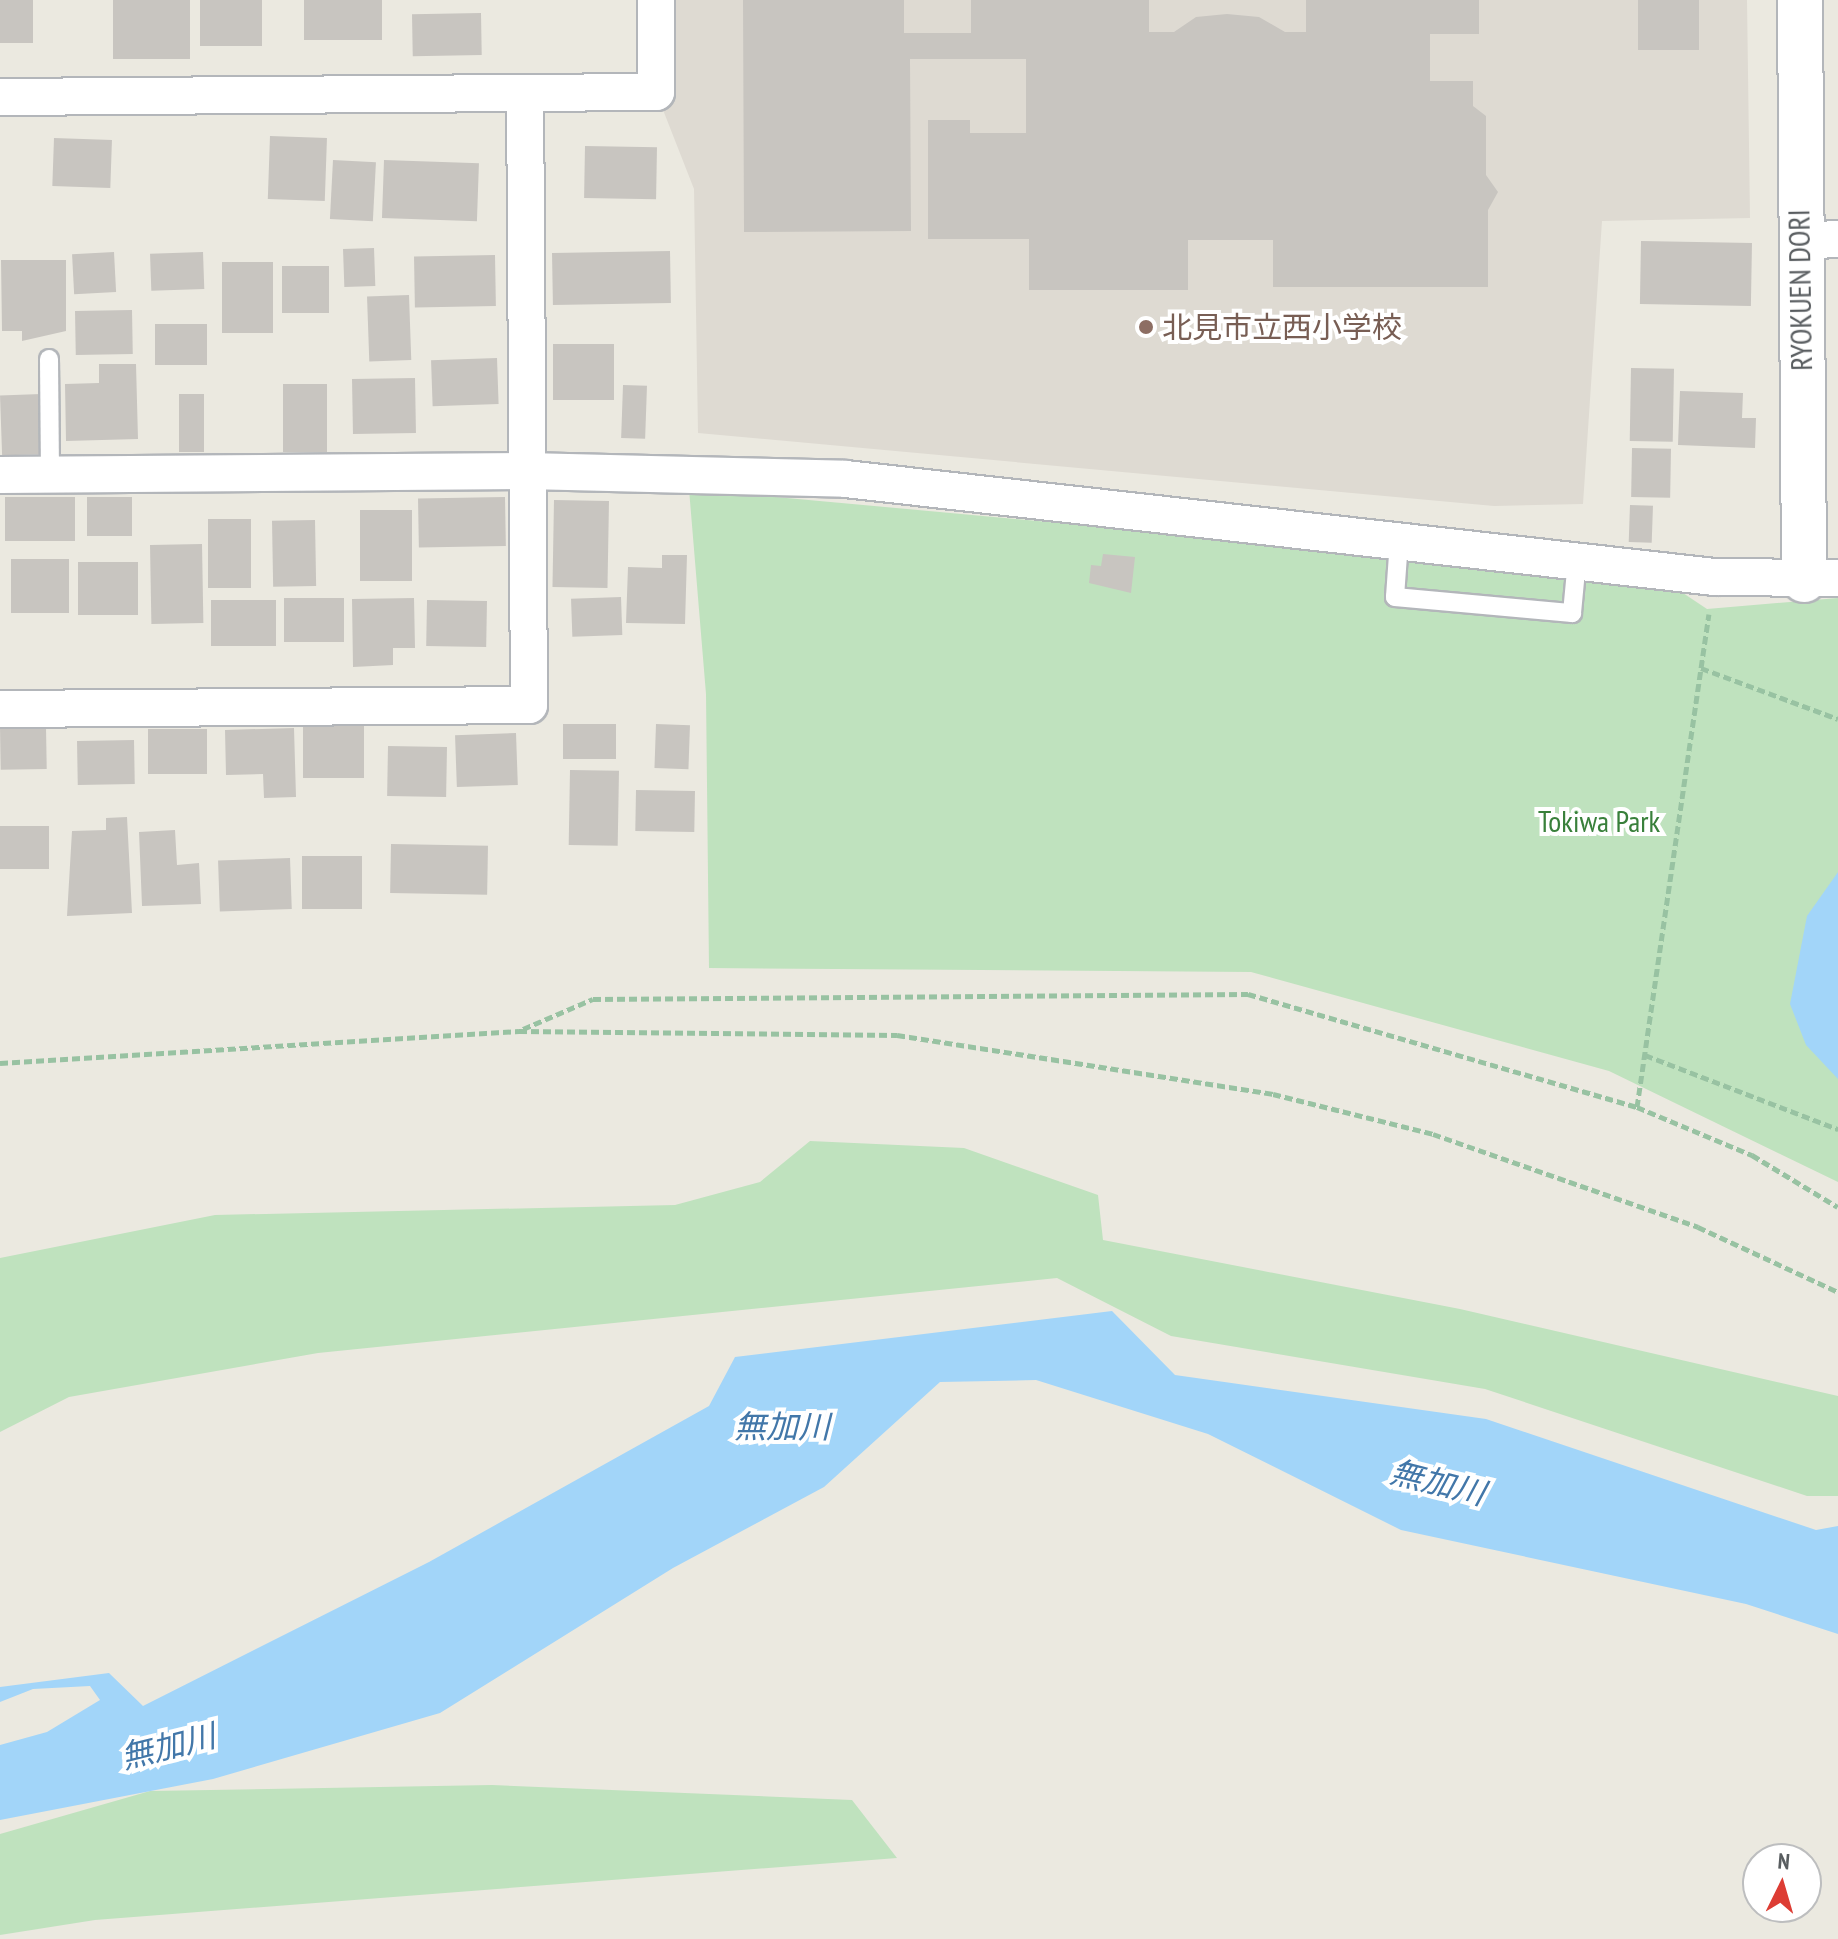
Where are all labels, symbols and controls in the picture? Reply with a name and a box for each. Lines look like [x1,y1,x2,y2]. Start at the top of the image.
street label: RYOKUEN DORI [1781,209,1819,371]
place label: 北見市立西小学校 [1162,309,1402,345]
marker: 北見市立西小学校 [1137,318,1155,336]
park label: Tokiwa Park [1538,803,1660,839]
water label: 無加川 [734,1407,830,1445]
water label: 無加川 [1387,1452,1489,1512]
water label: 無加川 [117,1716,219,1776]
north arrow [1742,1843,1822,1923]
text: N [1777,1847,1791,1876]

